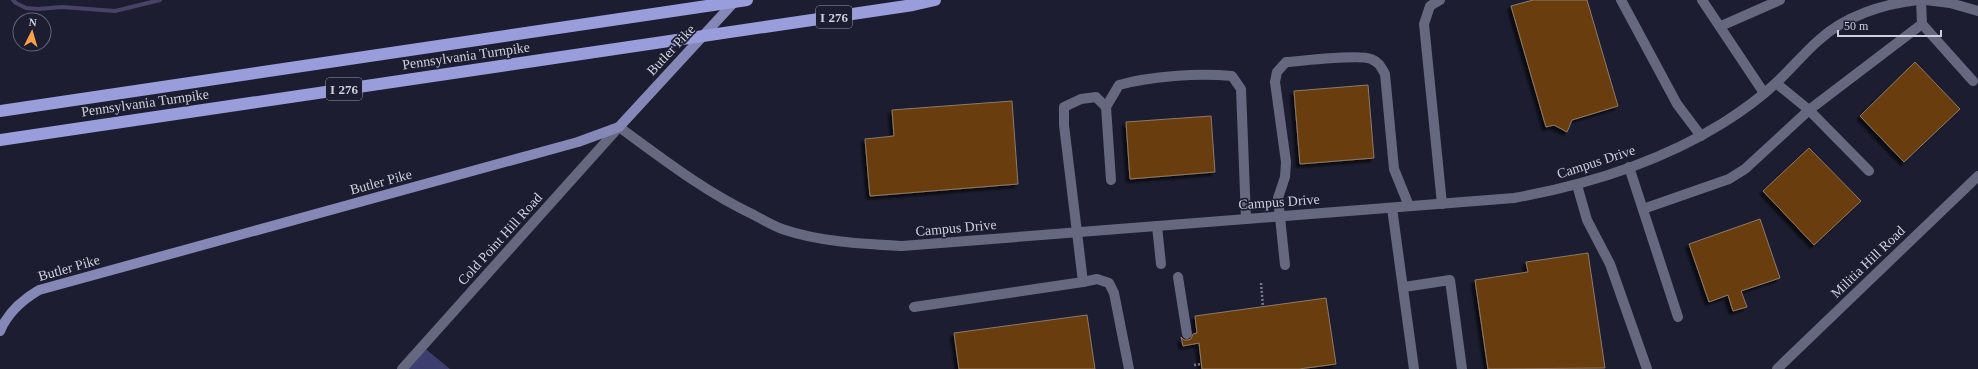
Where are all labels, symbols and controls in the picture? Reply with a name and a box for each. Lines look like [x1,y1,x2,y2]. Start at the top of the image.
road number: I 276 [816,6,852,28]
north arrow [12,12,52,52]
scale bar [1838,12,1941,38]
text: N [28,16,37,28]
text: 50 m [1844,19,1869,33]
street label: Butler Pike [644,22,698,78]
street label: Pennsylvania Turnpike [401,40,531,72]
road number: I 276 [326,78,362,100]
street label: Pennsylvania Turnpike [80,87,210,119]
street label: Campus Drive [1555,142,1637,182]
street label: Butler Pike [348,167,414,197]
street label: Cold Point Hill Road [455,190,545,288]
street label: Campus Drive [1238,192,1320,212]
street label: Campus Drive [915,217,997,239]
street label: Militia Hill Road [1828,223,1908,301]
street label: Butler Pike [36,252,102,284]

